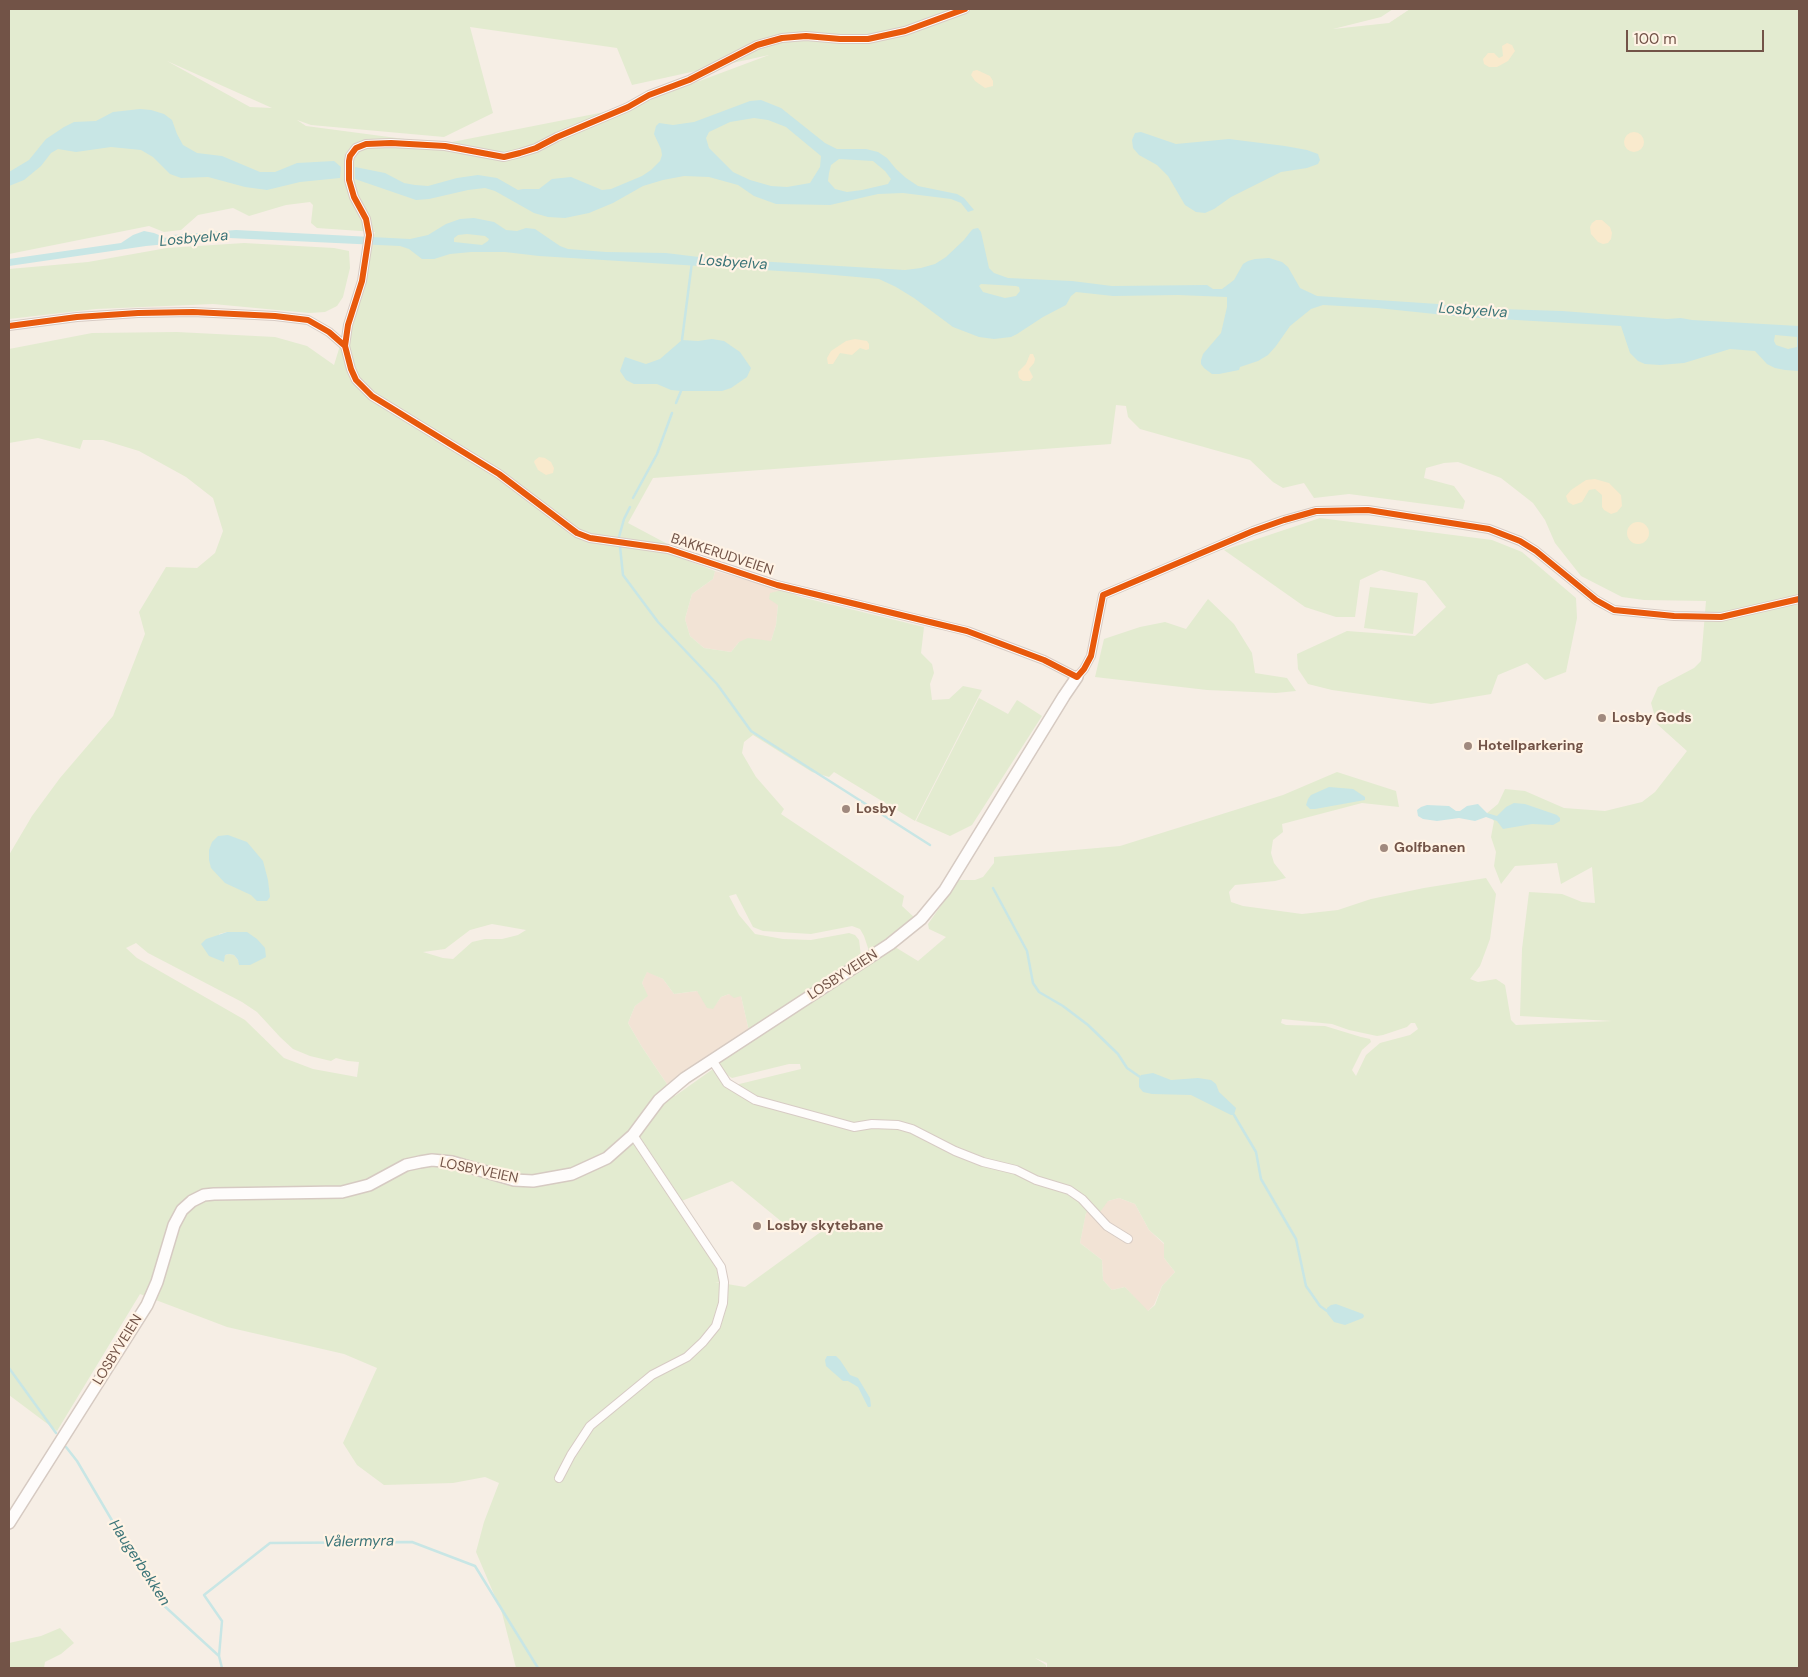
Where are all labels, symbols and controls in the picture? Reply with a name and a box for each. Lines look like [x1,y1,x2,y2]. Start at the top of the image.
scale bar [1628,20,1766,52]
text: 100 m [1634,29,1677,49]
water label: Losbyelva [159,227,229,251]
water label: Losbyelva [698,252,768,274]
water label: Losbyelva [1438,300,1508,322]
street label: BAKKERUDVEIEN [669,531,775,579]
place label: Losby Gods [1612,710,1692,726]
marker: Losby Gods [1596,712,1608,724]
place label: Hotellparkering [1478,738,1584,754]
marker: Hotellparkering [1462,740,1474,752]
place label: Losby [856,801,896,817]
marker: Losby [840,803,852,815]
place label: Golfbanen [1394,840,1465,856]
marker: Golfbanen [1378,842,1390,854]
street label: LOSBYVEIEN [805,946,881,1004]
street label: LOSBYVEIEN [438,1154,520,1188]
place label: Losby skytebane [767,1218,884,1234]
marker: Losby skytebane [751,1220,763,1232]
street label: LOSBYVEIEN [90,1312,146,1388]
water label: Haugerbekken [104,1516,174,1610]
water label: Vålermyra [324,1532,394,1552]

